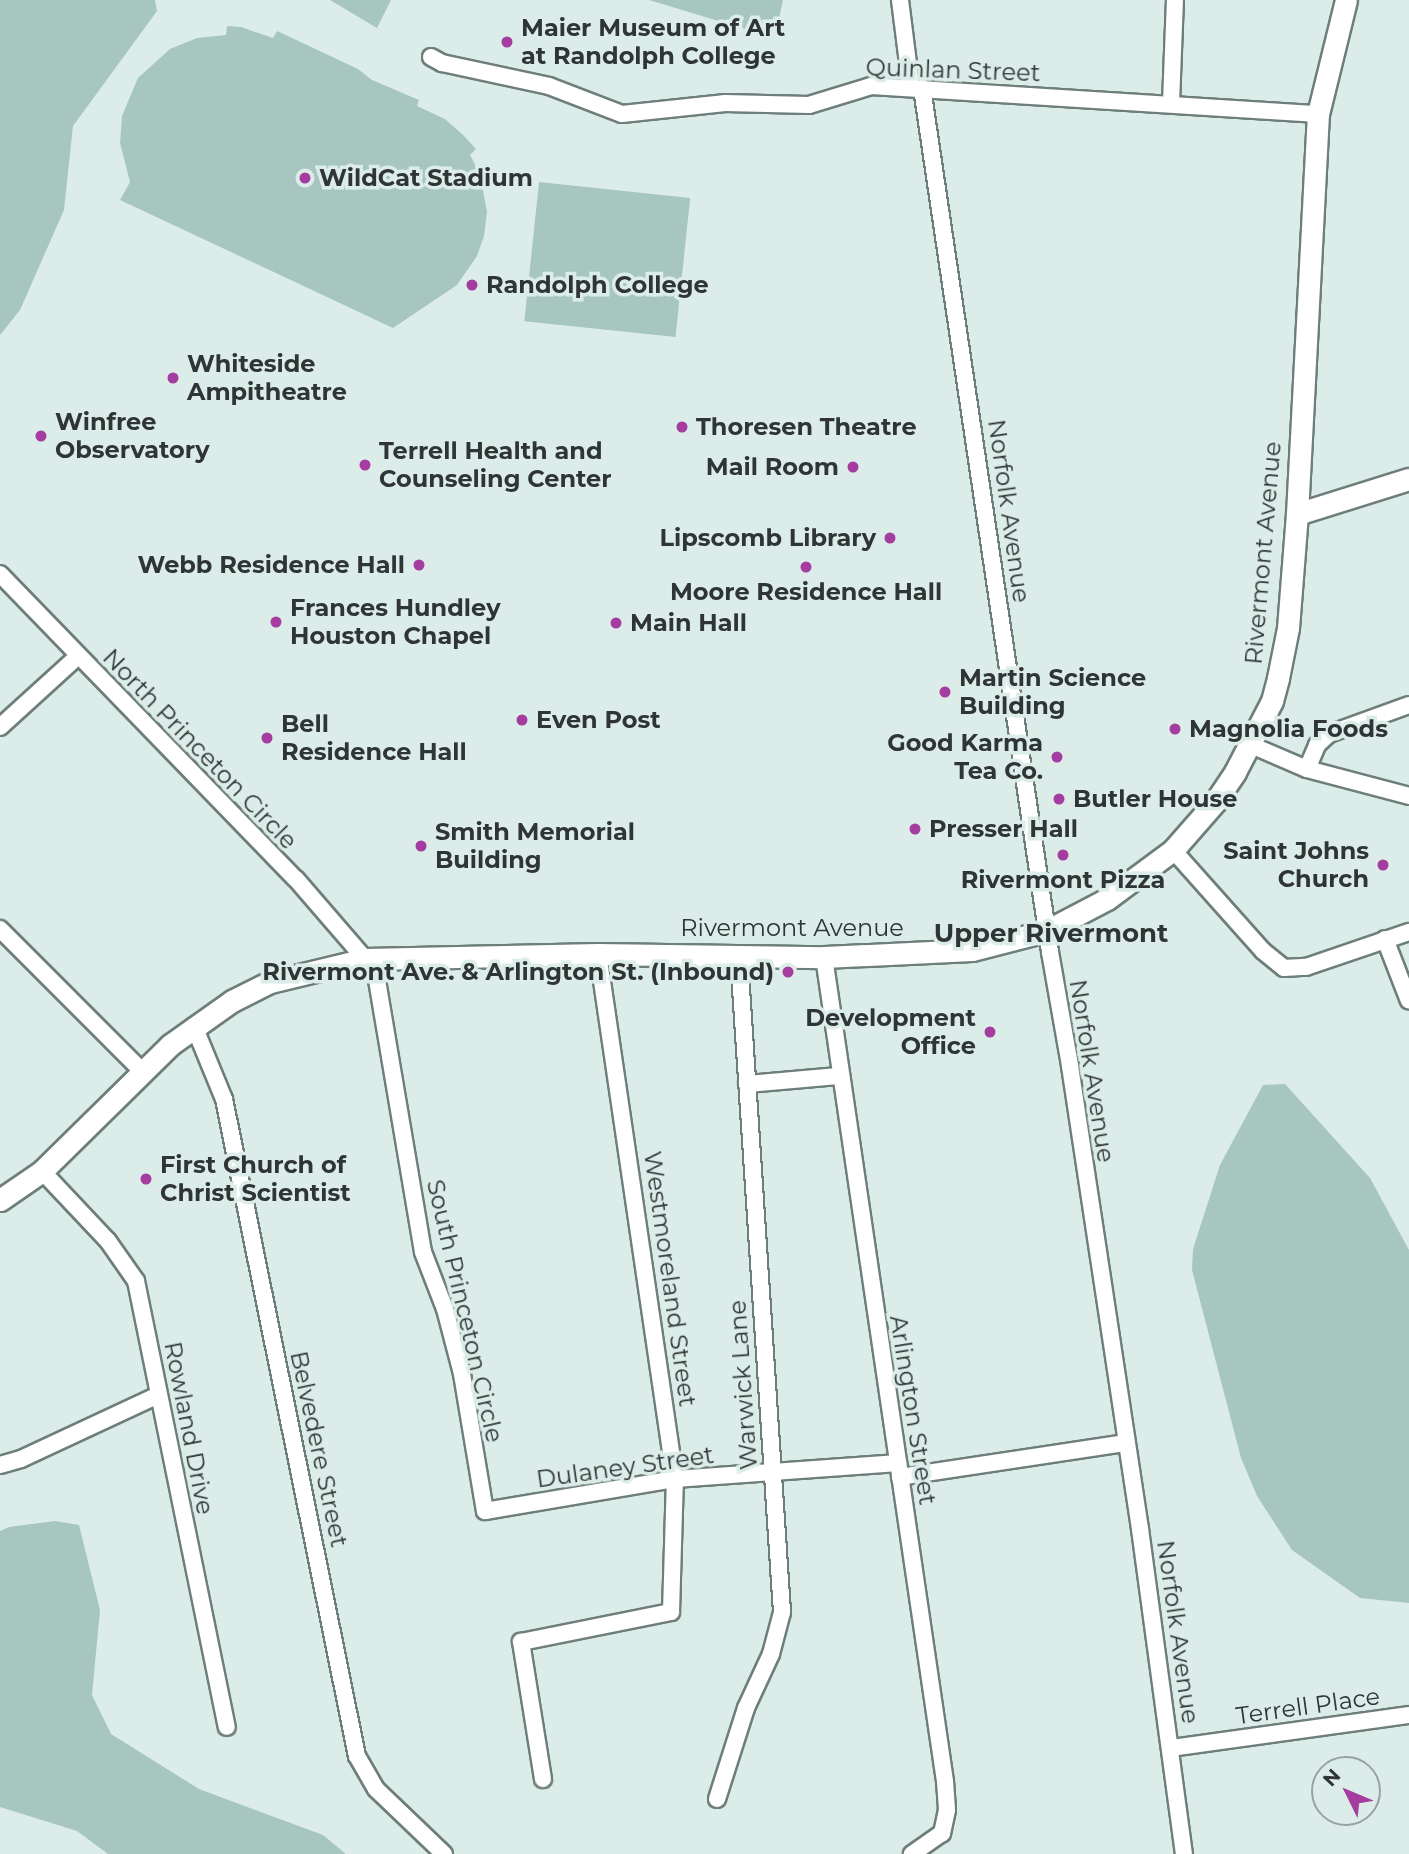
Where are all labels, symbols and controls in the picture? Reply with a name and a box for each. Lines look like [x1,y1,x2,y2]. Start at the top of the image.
place label: Maier Museum of Art at Randolph College [521,14,785,70]
marker: Maier Museum of Art at Randolph College [499,34,515,50]
street label: Quinlan Street [865,53,1041,87]
place label: WildCat Stadium [319,164,533,192]
marker: WildCat Stadium [297,170,313,186]
place label: Randolph College [486,271,709,299]
marker: Randolph College [464,277,480,293]
place label: Whiteside Ampitheatre [187,350,347,406]
marker: Whiteside Ampitheatre [165,370,181,386]
place label: Winfree Observatory [55,408,209,464]
place label: Thoresen Theatre [696,413,917,441]
street label: Norfolk Avenue [982,417,1036,605]
marker: Thoresen Theatre [674,419,690,435]
marker: Winfree Observatory [33,428,49,444]
place label: Terrell Health and Counseling Center [379,437,612,493]
street label: Rivermont Avenue [1239,440,1287,666]
place label: Mail Room [706,453,839,481]
marker: Terrell Health and Counseling Center [357,457,373,473]
marker: Mail Room [845,459,861,475]
place label: Lipscomb Library [660,524,876,552]
marker: Lipscomb Library [882,530,898,546]
place label: Webb Residence Hall [138,551,405,579]
marker: Webb Residence Hall [411,557,427,573]
marker: Moore Residence Hall [798,559,814,575]
place label: Moore Residence Hall [670,578,942,606]
place label: Frances Hundley Houston Chapel [290,594,501,650]
place label: Main Hall [630,609,747,637]
marker: Frances Hundley Houston Chapel [268,614,284,630]
marker: Main Hall [608,615,624,631]
street label: North Princeton Circle [97,643,303,855]
place label: Martin Science Building [959,664,1146,720]
marker: Martin Science Building [937,684,953,700]
place label: Even Post [536,706,661,734]
place label: Bell Residence Hall [281,710,467,766]
marker: Even Post [514,712,530,728]
place label: Magnolia Foods [1189,715,1388,743]
marker: Magnolia Foods [1167,721,1183,737]
place label: Good Karma Tea Co. [887,729,1043,785]
marker: Bell Residence Hall [259,730,275,746]
marker: Good Karma Tea Co. [1049,749,1065,765]
place label: Butler House [1073,785,1237,813]
marker: Butler House [1051,791,1067,807]
place label: Presser Hall [929,815,1078,843]
place label: Smith Memorial Building [435,818,635,874]
marker: Presser Hall [907,821,923,837]
place label: Saint Johns Church [1223,837,1369,893]
marker: Smith Memorial Building [413,838,429,854]
marker: Rivermont Pizza [1055,847,1071,863]
marker: Saint Johns Church [1375,857,1391,873]
place label: Rivermont Pizza [961,866,1165,894]
street label: Rivermont Avenue [680,914,904,942]
district label: Upper Rivermont [934,918,1168,950]
place label: Rivermont Ave. & Arlington St. (Inbound) [262,958,774,986]
marker: Rivermont Ave. & Arlington St. (Inbound) [780,964,796,980]
street label: Norfolk Avenue [1063,977,1121,1165]
place label: Development Office [805,1004,976,1060]
marker: Development Office [982,1024,998,1040]
street label: Westmoreland Street [638,1149,702,1409]
place label: First Church of Christ Scientist [160,1151,351,1207]
marker: First Church of Christ Scientist [138,1171,154,1187]
street label: South Princeton Circle [421,1177,509,1445]
street label: Warwick Lane [723,1299,763,1471]
street label: Arlington Street [884,1313,942,1507]
street label: Rowland Drive [158,1339,220,1517]
street label: Belvedere Street [284,1348,354,1550]
street label: Dulaney Street [534,1440,716,1494]
street label: Norfolk Avenue [1151,1538,1205,1726]
street label: Terrell Place [1234,1682,1382,1730]
north arrow [1311,1756,1381,1826]
text: N [1318,1764,1345,1791]

